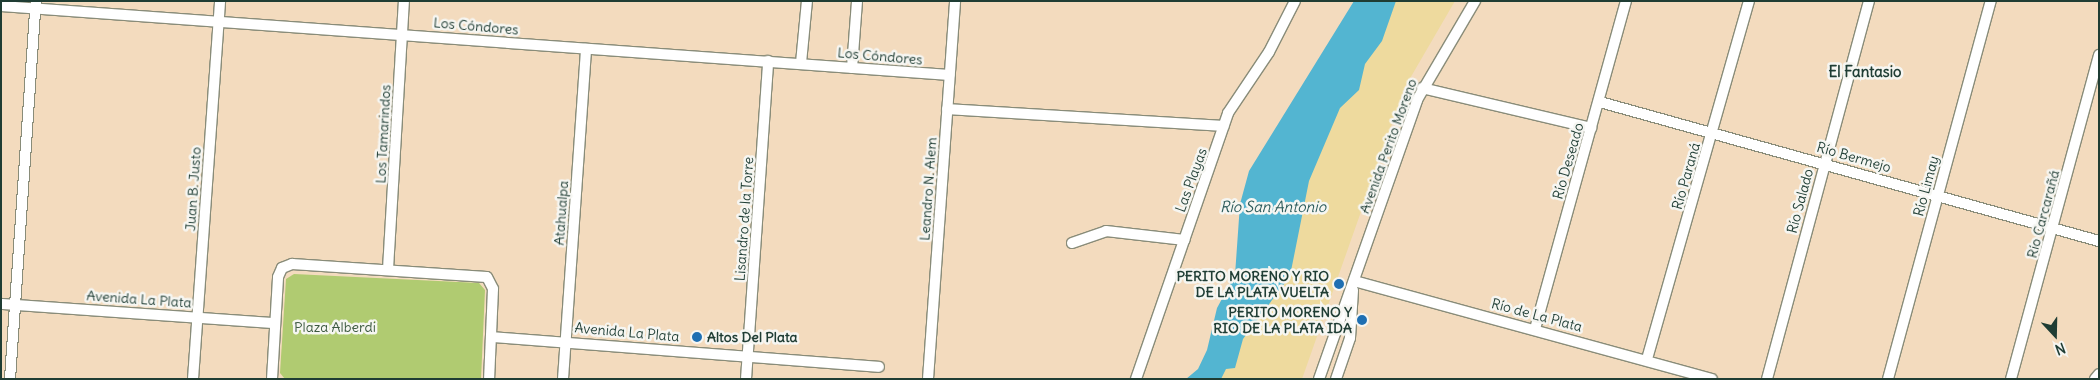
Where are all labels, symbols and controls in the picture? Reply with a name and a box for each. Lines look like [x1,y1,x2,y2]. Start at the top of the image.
street label: Los Cóndores [433,14,519,38]
street label: Los Cóndores [837,44,923,68]
district label: El Fantasio [1829,63,1901,81]
street label: Avenida Perito Moreno [1356,76,1420,216]
street label: Los Tamarindos [372,84,394,184]
street label: Río Deseado [1549,121,1587,201]
street label: Leandro N. Alem [916,137,940,241]
street label: Río Bermejo [1815,138,1893,176]
street label: Río Paraná [1668,141,1704,211]
street label: Juan B. Justo [182,146,204,232]
street label: Las Playas [1172,146,1210,214]
street label: Río Limay [1910,154,1942,218]
street label: Lisandro de la Torre [731,156,757,282]
street label: Río Salado [1783,167,1817,235]
street label: Río Carcarañá [2023,168,2063,260]
street label: Atahualpa [550,180,572,246]
water label: Río San Antonio [1220,198,1326,216]
place label: PERITO MORENO Y RIO DE LA PLATA VUELTA [1176,268,1329,300]
marker: PERITO MORENO Y RIO DE LA PLATA VUELTA [1333,278,1345,290]
street label: Avenida La Plata [86,287,192,311]
street label: Río de La Plata [1490,295,1584,335]
place label: PERITO MORENO Y RIO DE LA PLATA IDA [1213,304,1352,336]
north arrow [2030,310,2080,360]
marker: PERITO MORENO Y RIO DE LA PLATA IDA [1356,314,1368,326]
park label: Plaza Alberdi [294,319,376,335]
street label: Avenida La Plata [574,319,680,345]
place label: Altos Del Plata [707,329,798,345]
marker: Altos Del Plata [691,331,703,343]
text: N [2053,339,2068,359]

